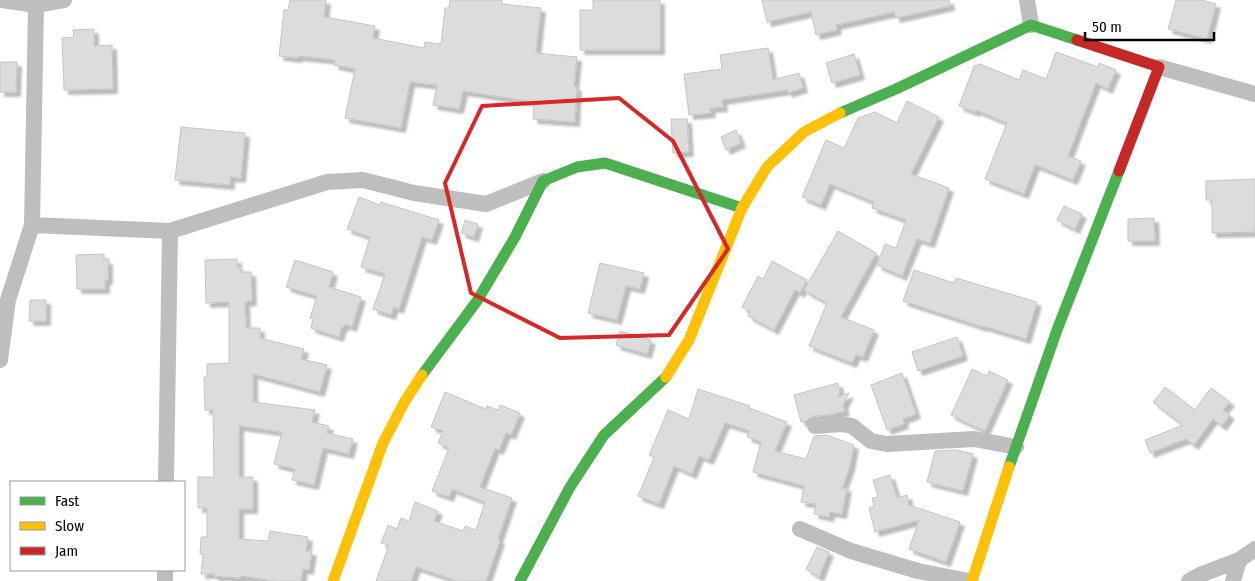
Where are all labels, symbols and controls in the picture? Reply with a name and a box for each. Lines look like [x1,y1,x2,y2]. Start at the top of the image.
scale bar [1085,10,1214,42]
text: 50 m [1092,18,1122,36]
legend [10,481,185,571]
text: Fast [55,492,79,510]
text: Slow [55,517,84,535]
text: Jam [55,542,78,560]

